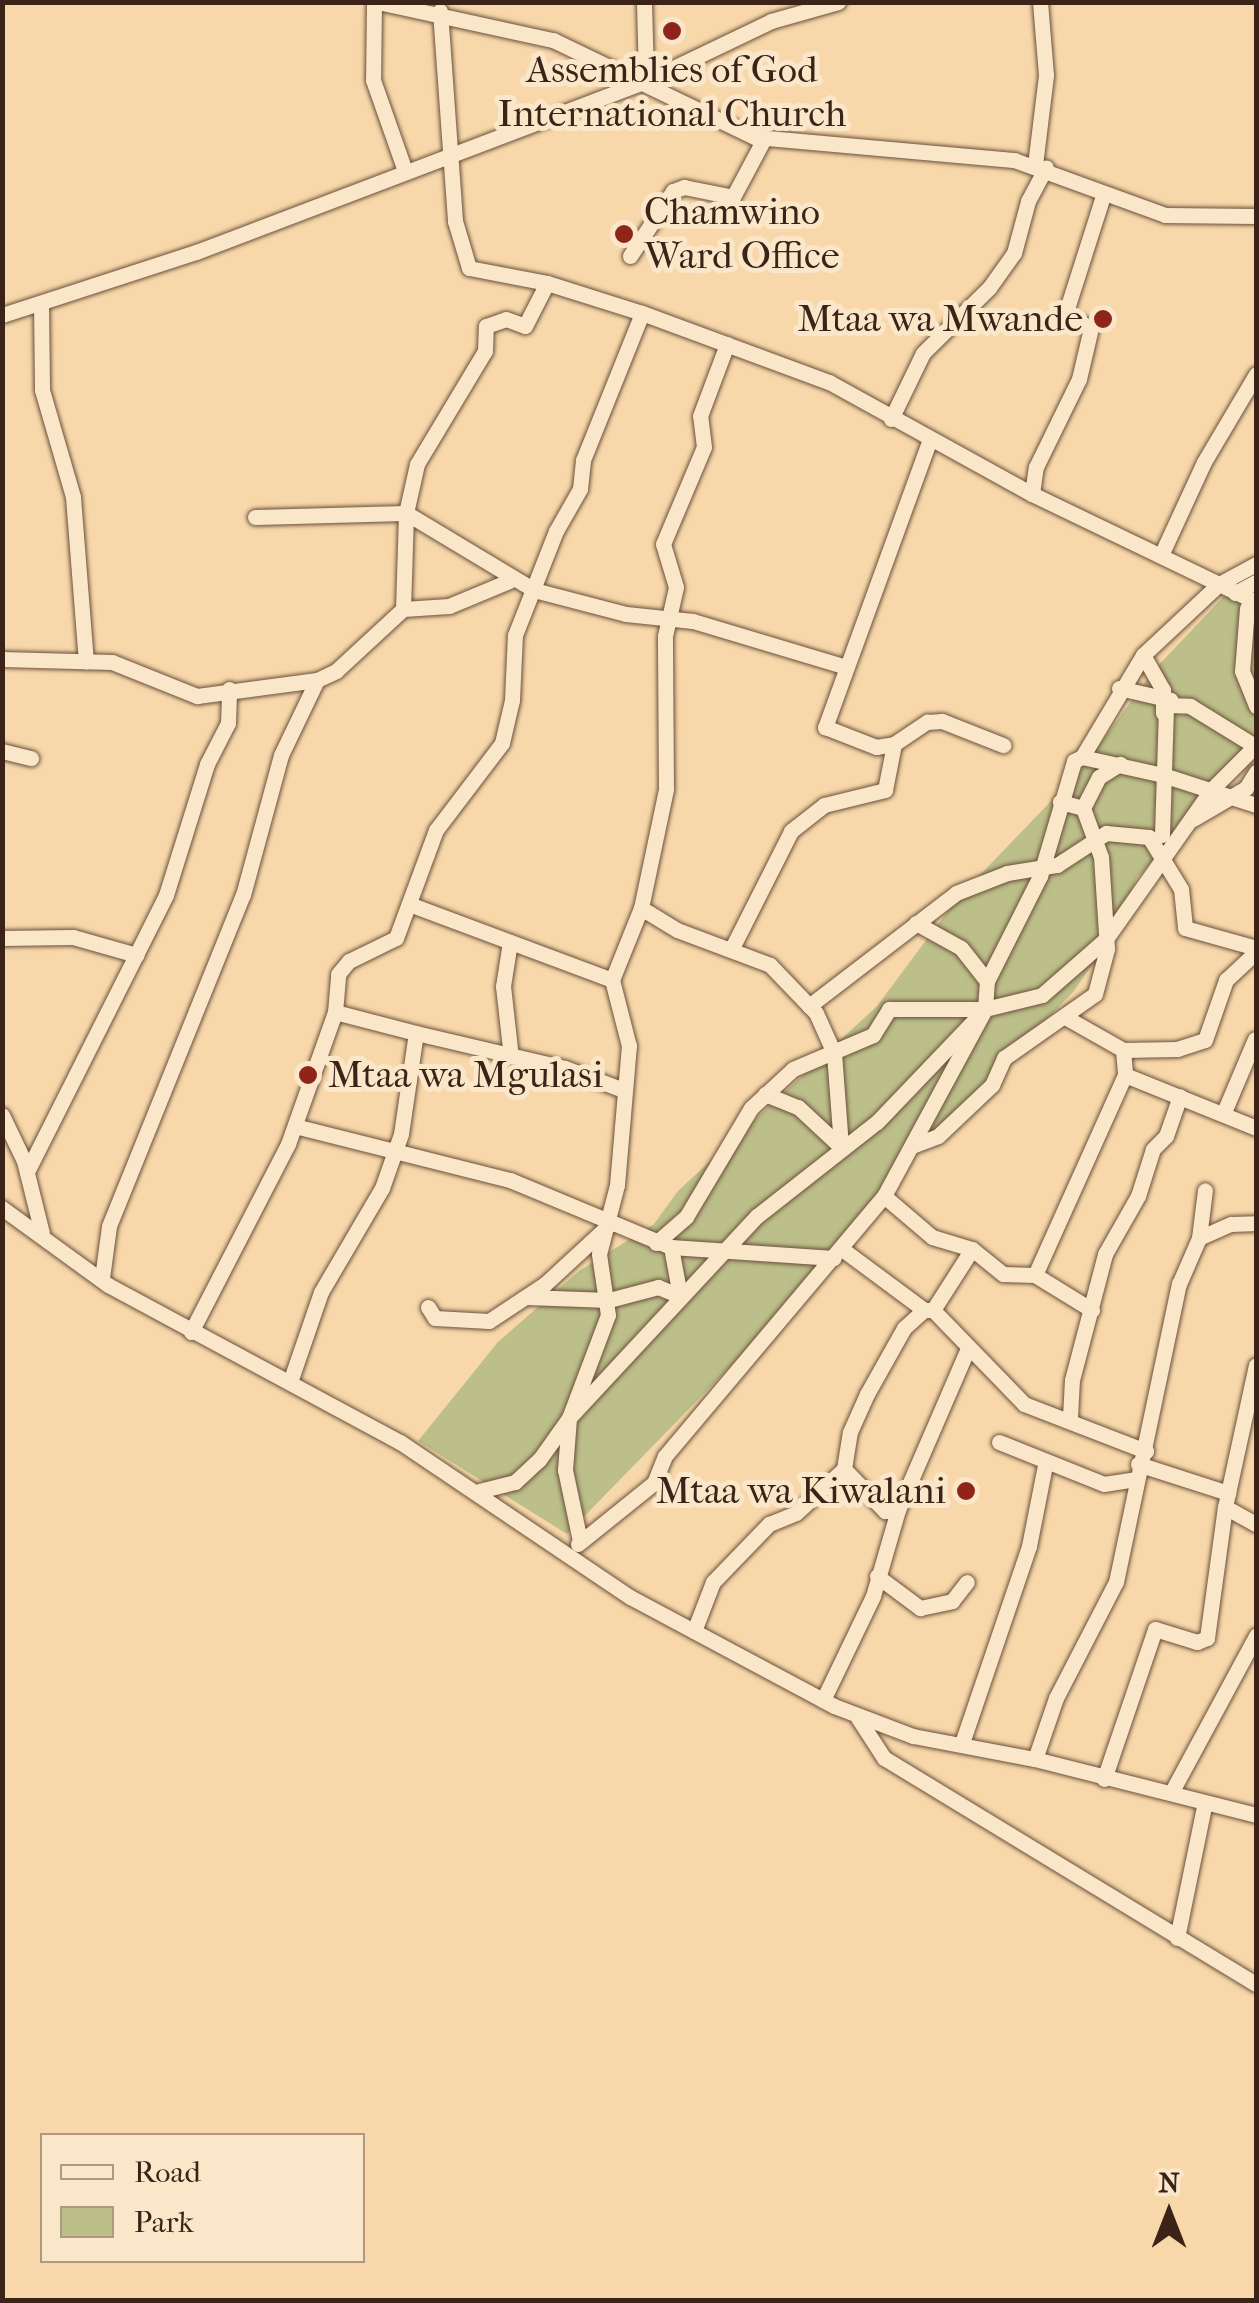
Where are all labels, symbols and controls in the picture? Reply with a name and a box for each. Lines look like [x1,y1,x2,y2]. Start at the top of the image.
marker: Assemblies of God International Church [661,20,683,42]
place label: Assemblies of God International Church [498,47,846,136]
place label: Chamwino Ward Office [644,189,840,278]
marker: Chamwino Ward Office [613,223,635,245]
place label: Mtaa wa Mwande [797,296,1083,342]
marker: Mtaa wa Mwande [1092,308,1114,330]
place label: Mtaa wa Mgulasi [328,1052,603,1098]
marker: Mtaa wa Mgulasi [297,1064,319,1086]
place label: Mtaa wa Kiwalani [656,1468,946,1514]
marker: Mtaa wa Kiwalani [955,1480,977,1502]
legend [40,2133,365,2263]
text: Road [134,2155,201,2190]
north arrow [1119,2163,1219,2263]
text: N [1158,2166,1180,2199]
text: Park [134,2205,194,2240]

